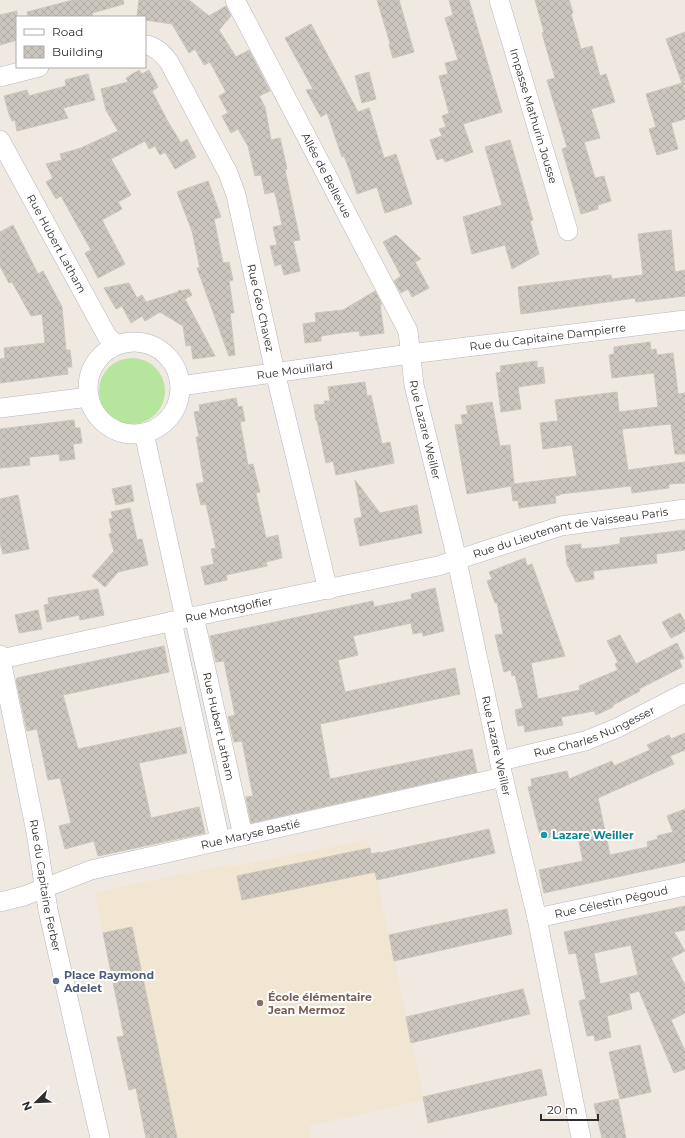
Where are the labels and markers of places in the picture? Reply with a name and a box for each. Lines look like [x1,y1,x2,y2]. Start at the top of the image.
place label: Lazare Weiller [552,828,634,842]
marker: Lazare Weiller [539,830,549,840]
place label: Place Raymond Adelet [63,968,154,995]
marker: Place Raymond Adelet [51,976,61,986]
place label: École élémentaire Jean Mermoz [267,990,372,1017]
marker: École élémentaire Jean Mermoz [255,998,265,1008]

